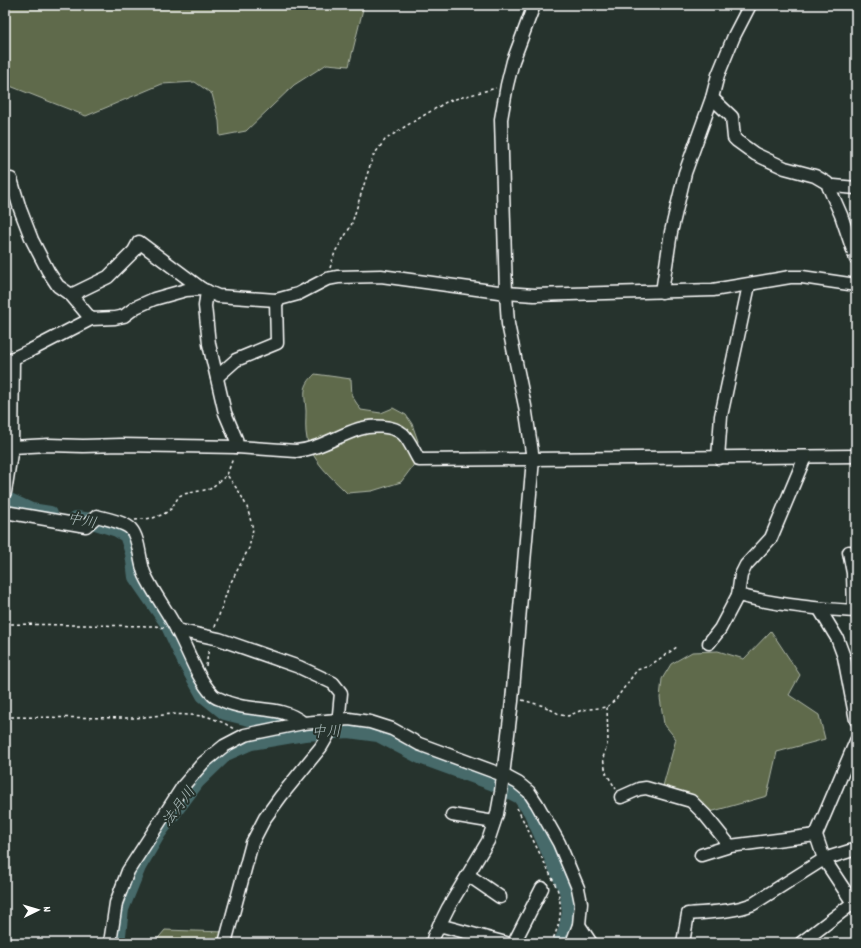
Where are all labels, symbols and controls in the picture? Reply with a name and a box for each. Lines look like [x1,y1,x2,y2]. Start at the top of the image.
water label: 中川 [65,508,98,536]
water label: 中川 [311,721,341,745]
water label: 法月川 [157,783,202,832]
north arrow [18,890,58,930]
text: N [38,906,54,913]

